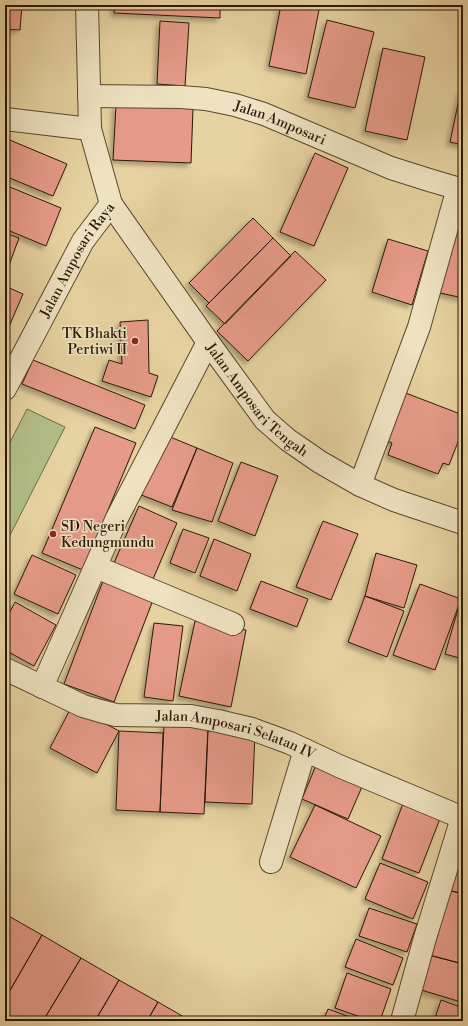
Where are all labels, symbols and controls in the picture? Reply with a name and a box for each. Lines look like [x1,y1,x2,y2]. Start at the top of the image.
street label: Jalan Amposari [231,97,329,149]
street label: Jalan Amposari Raya [36,199,119,322]
place label: TK Bhakti Pertiwi II [62,325,128,359]
marker: TK Bhakti Pertiwi II [130,336,140,346]
street label: Jalan Amposari Tengah [201,339,312,462]
place label: SD Negeri Kedungmundu [61,518,154,552]
marker: SD Negeri Kedungmundu [48,529,58,539]
street label: Jalan Amposari Selatan IV [155,708,319,764]

